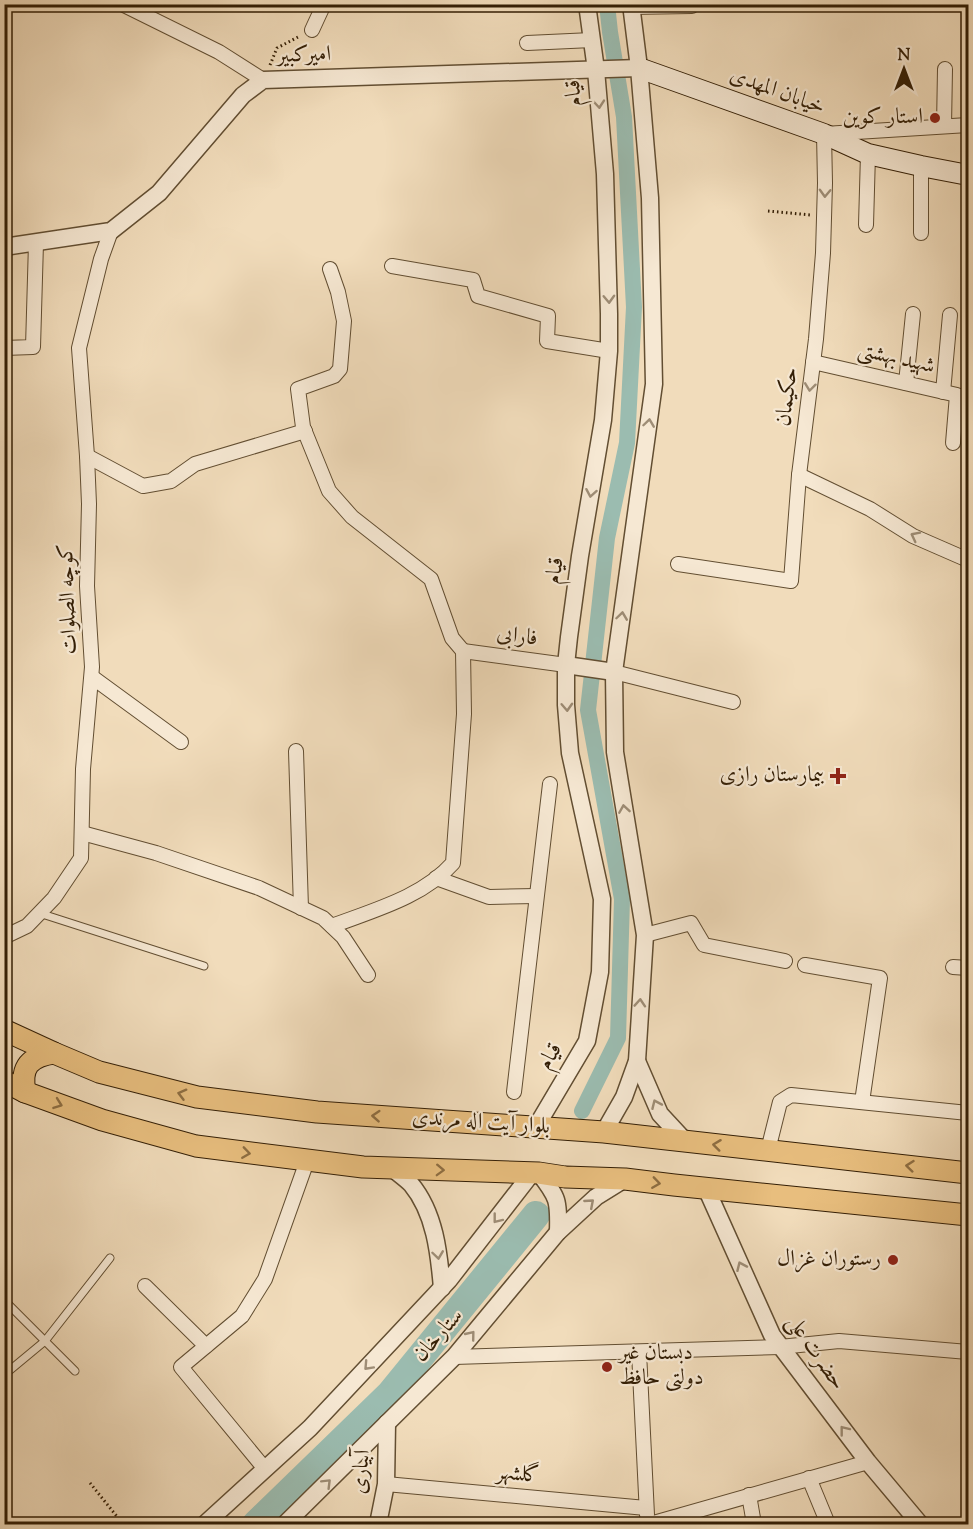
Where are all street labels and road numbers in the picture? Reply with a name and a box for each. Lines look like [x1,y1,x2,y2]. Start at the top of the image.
street label: امیرکبیر [274,39,332,73]
street label: خیابان المهدی [725,60,829,124]
street label: قیام [558,78,593,108]
street label: شهید بهشتی [854,335,938,383]
street label: حکیمان [768,366,808,428]
street label: کوچه الصلوات [51,543,87,655]
street label: قیام [538,555,575,587]
street label: فارابی [494,618,540,656]
street label: قیام [530,1037,572,1077]
street label: بلوار آیت اله مرندی [411,1102,551,1144]
street label: ستارخان [406,1302,472,1370]
street label: حضرت علی [777,1309,853,1397]
street label: آبیاری [344,1446,380,1496]
street label: گلشهر [493,1457,541,1493]

